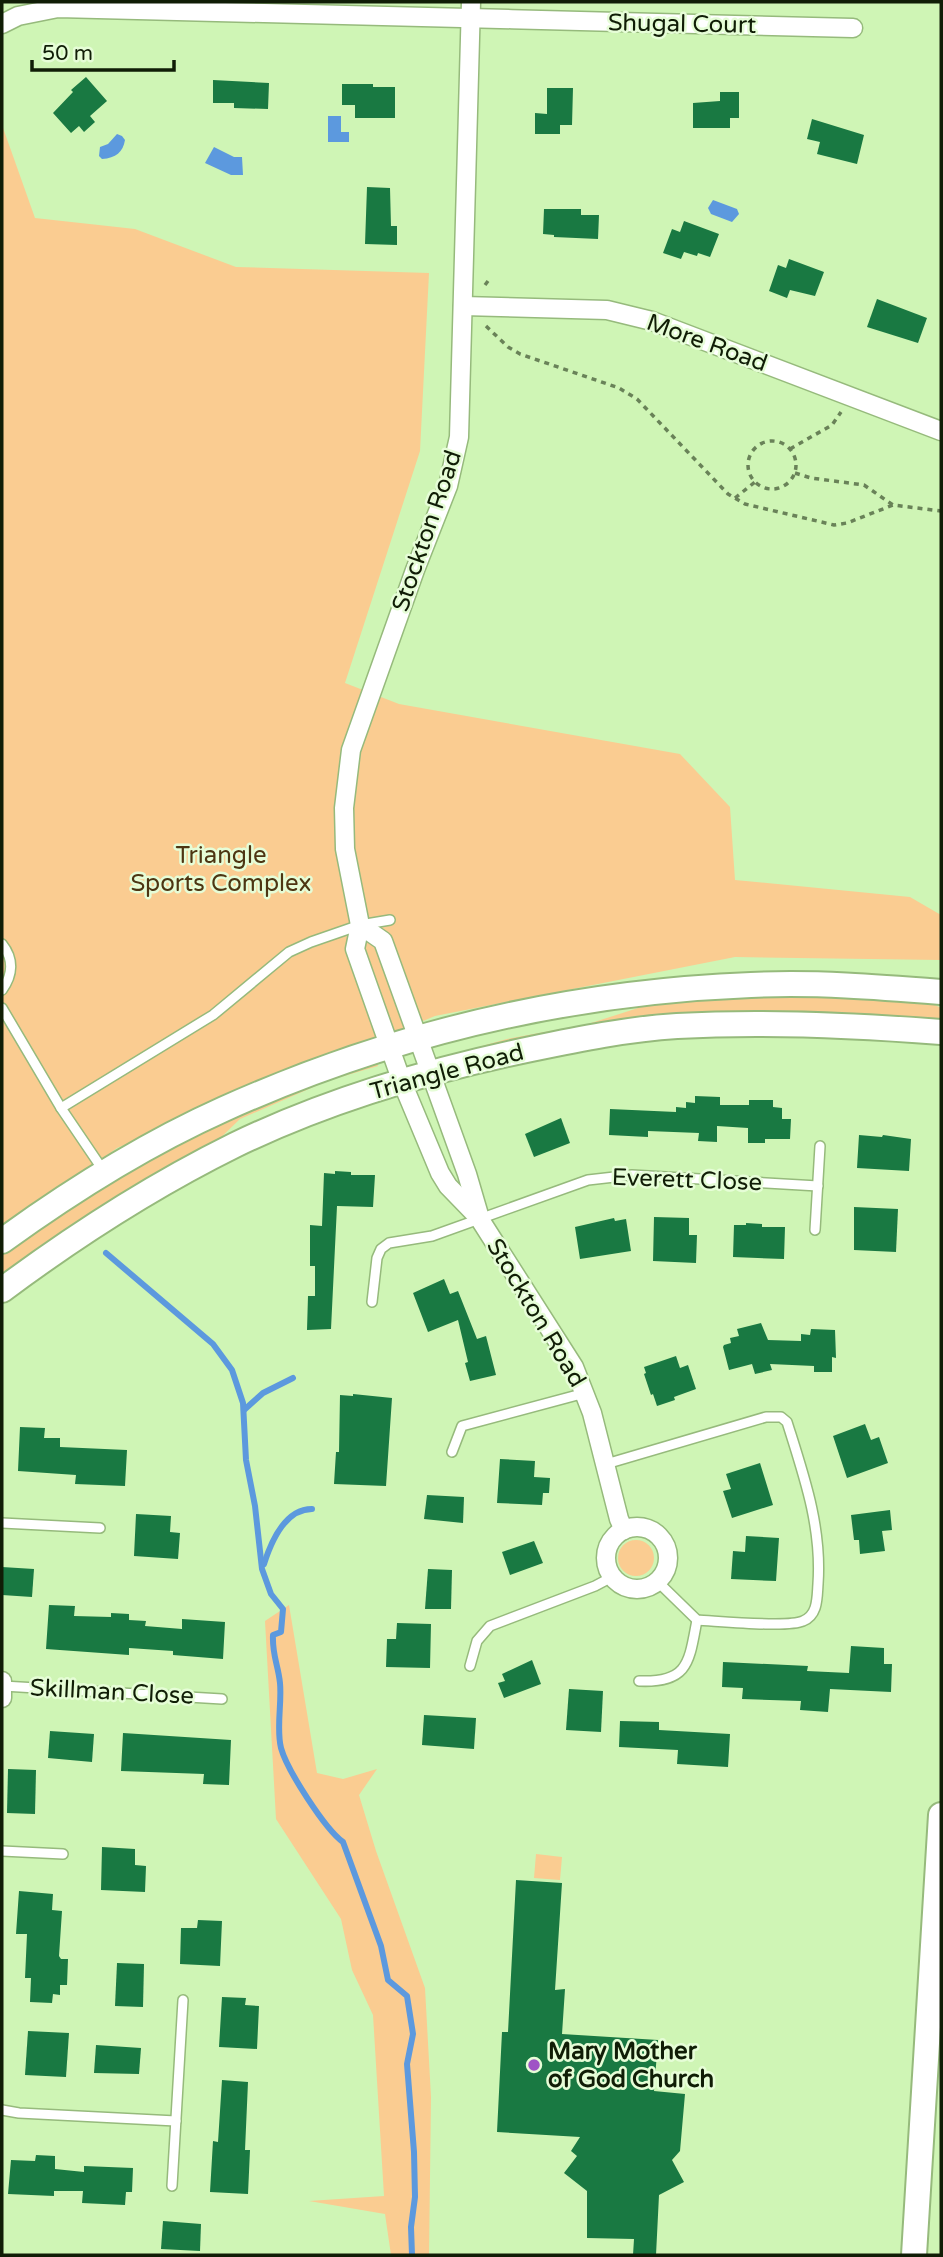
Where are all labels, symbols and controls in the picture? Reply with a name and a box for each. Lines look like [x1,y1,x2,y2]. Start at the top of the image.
street label: Shugal Court [608,8,756,40]
scale bar [32,28,173,72]
text: 50 m [42,41,93,66]
street label: More Road [643,308,771,378]
street label: Stockton Road [386,447,468,615]
park label: Triangle Sports Complex [131,841,311,898]
street label: Triangle Road [367,1038,527,1106]
street label: Everett Close [611,1163,763,1197]
street label: Stockton Road [480,1233,592,1393]
street label: Skillman Close [29,1673,195,1711]
place label: Mary Mother of God Church [548,2037,714,2094]
marker: Mary Mother of God Church [526,2057,542,2073]

